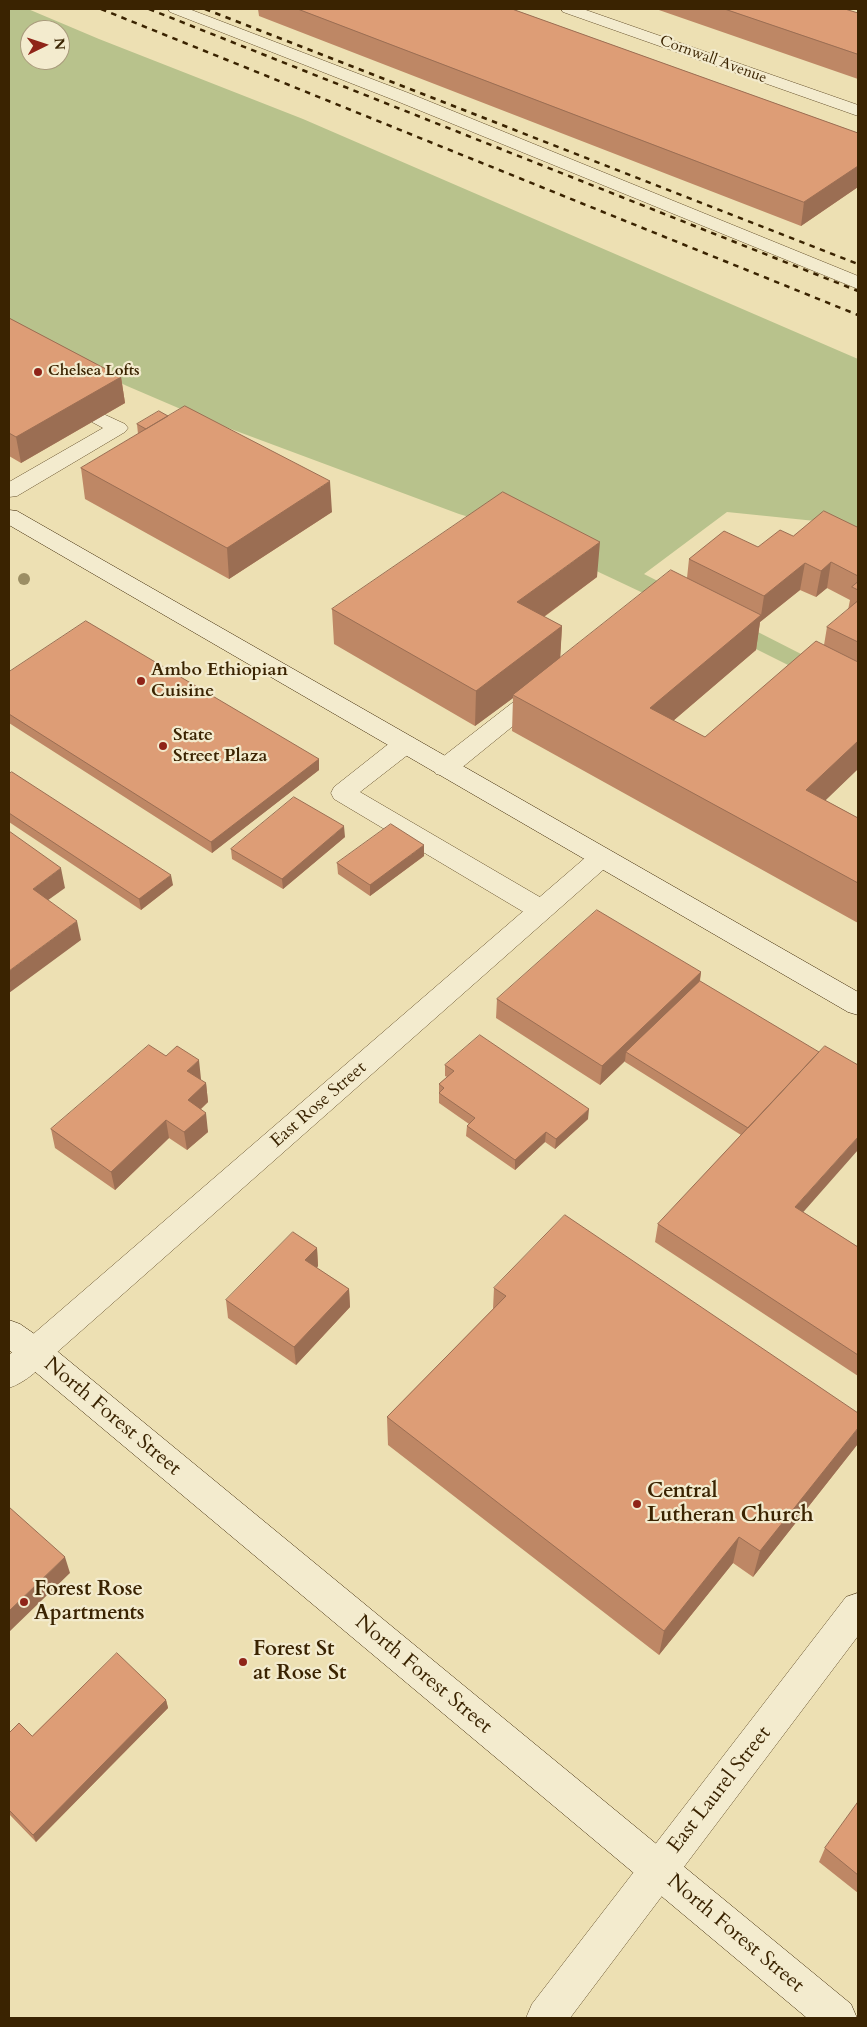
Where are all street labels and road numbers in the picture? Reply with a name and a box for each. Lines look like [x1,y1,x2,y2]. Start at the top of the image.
street label: Cornwall Avenue [657,32,769,88]
street label: East Rose Street [267,1057,371,1153]
street label: North Forest Street [38,1352,186,1482]
street label: North Forest Street [349,1610,497,1740]
street label: East Laurel Street [663,1722,777,1858]
street label: North Forest Street [661,1869,809,1999]

